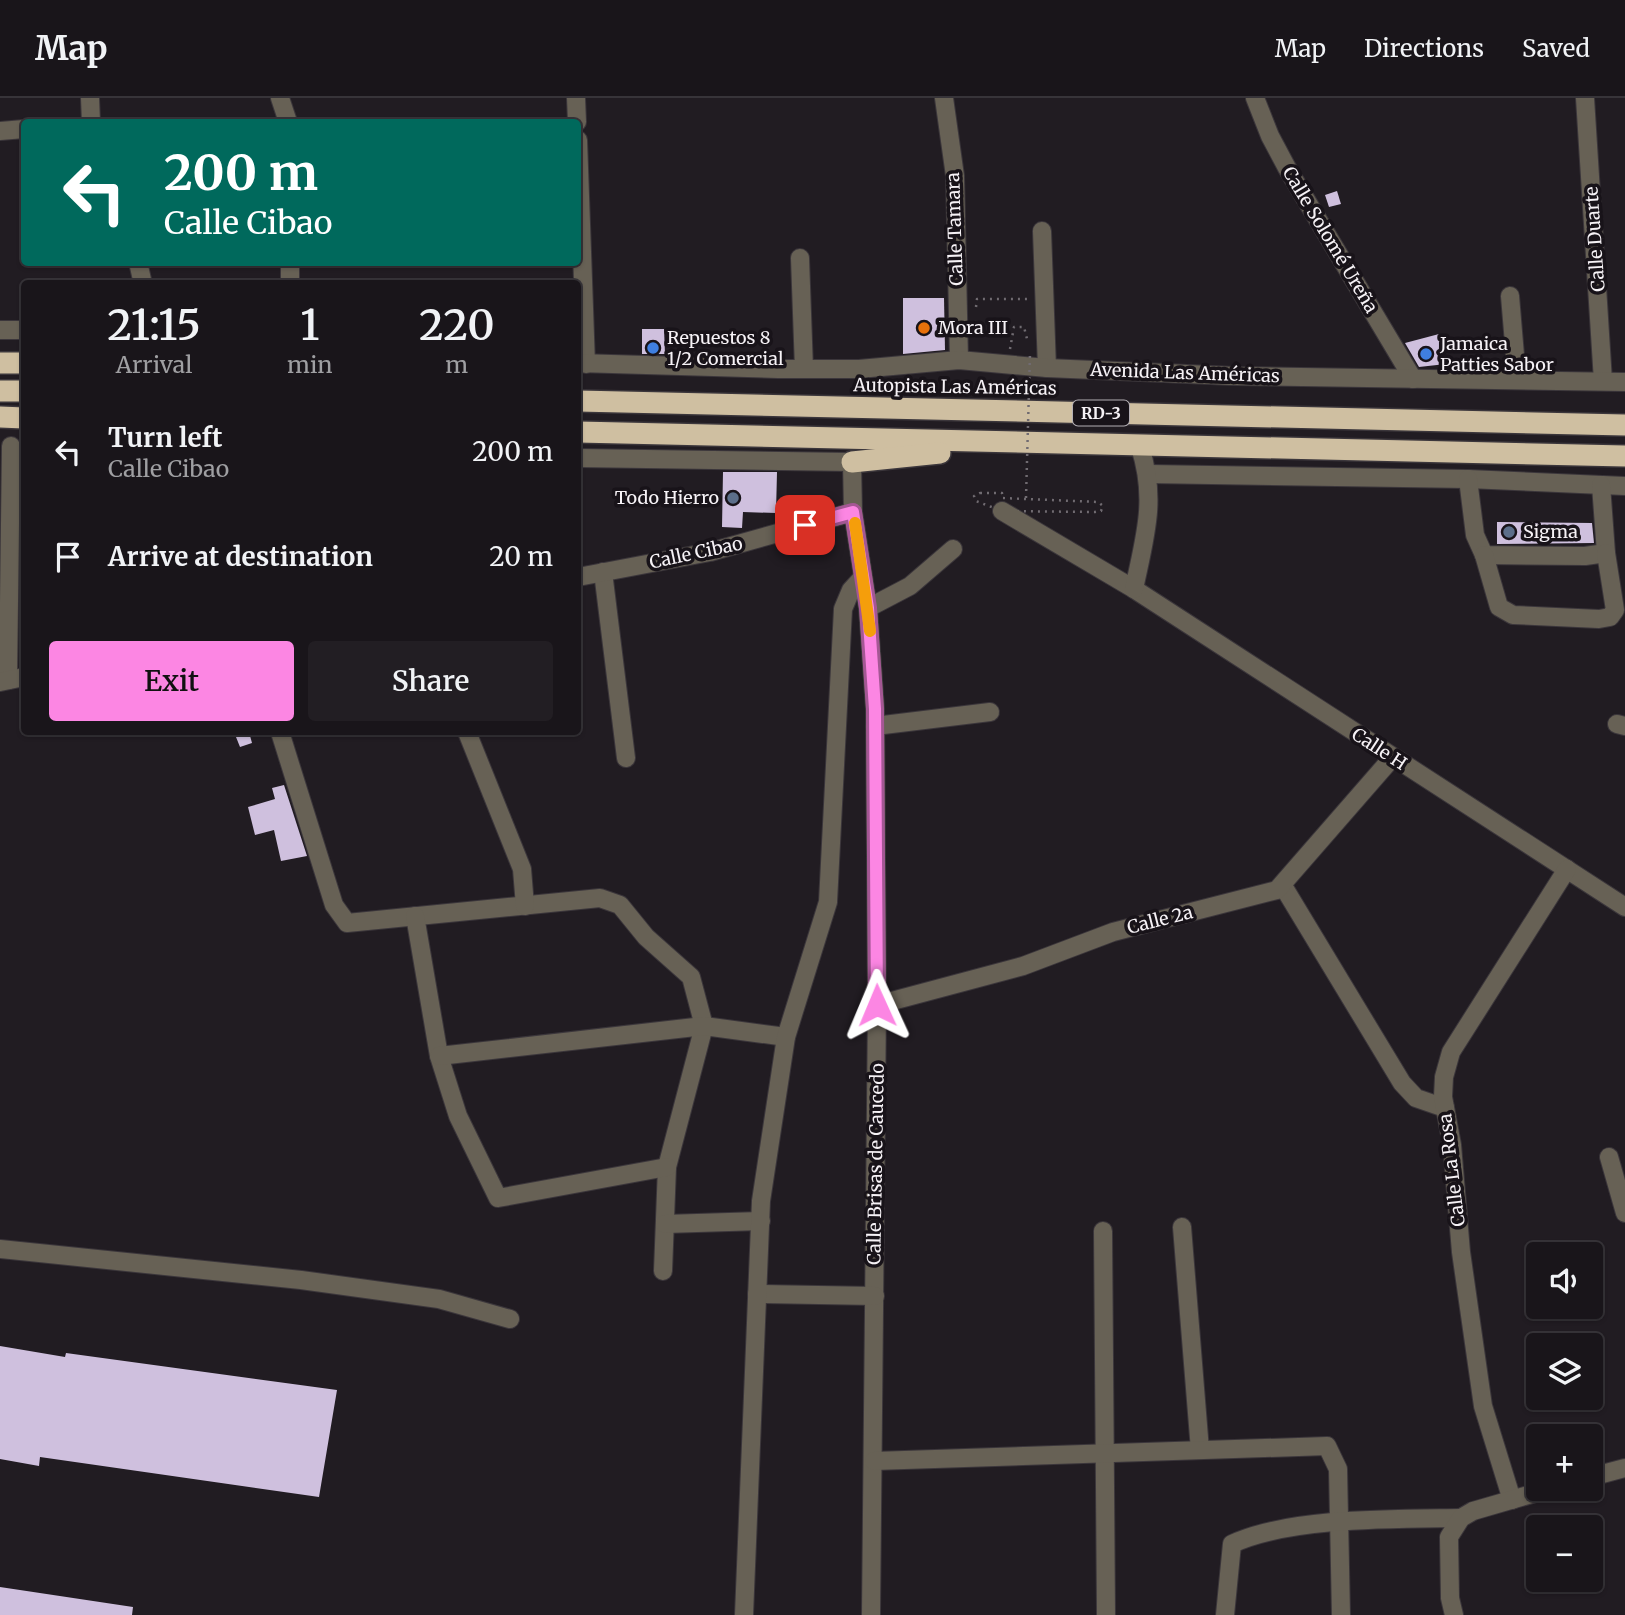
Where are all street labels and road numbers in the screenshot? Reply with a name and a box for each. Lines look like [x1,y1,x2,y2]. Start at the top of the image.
street label: Calle Solomé Ureña [1278,162,1383,317]
street label: Calle Tamara [941,172,968,286]
street label: Calle Duarte [1579,186,1610,292]
street label: Avenida Las Américas [1089,358,1280,387]
street label: Autopista Las Américas [852,373,1057,400]
road number: RD-3 [1073,400,1129,426]
street label: Calle Cibao [647,531,745,574]
street label: Calle H [1347,722,1411,775]
street label: Calle 2a [1125,900,1195,939]
street label: Calle Brisas de Caucedo [862,1063,889,1265]
street label: Calle La Rosa [1433,1112,1470,1228]

